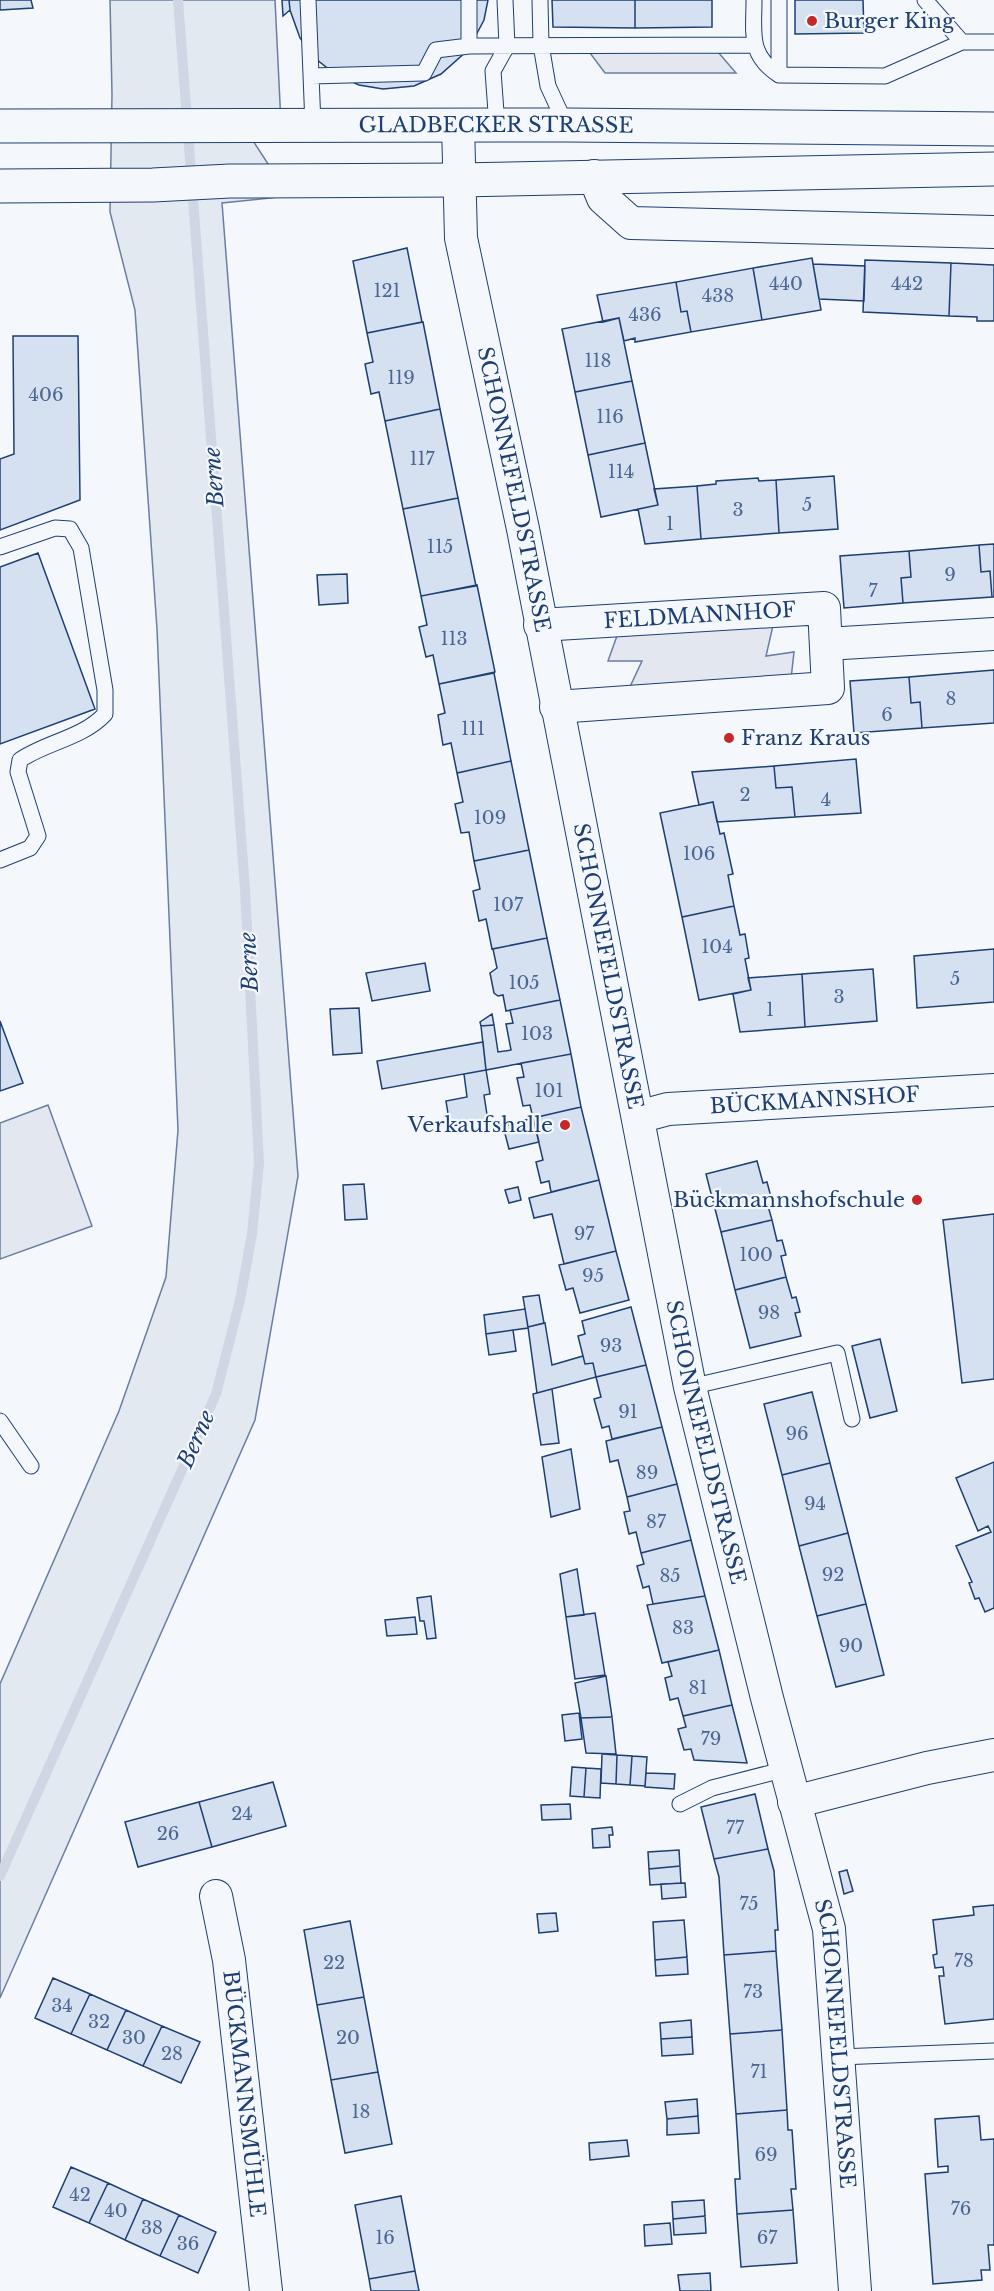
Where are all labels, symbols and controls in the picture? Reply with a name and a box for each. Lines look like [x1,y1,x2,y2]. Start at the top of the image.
place label: Burger King [824,8,955,34]
marker: Burger King [805,14,819,28]
street label: GLADBECKER STRASSE [358,112,634,139]
house number: 440 [769,273,803,295]
house number: 442 [891,273,923,295]
house number: 121 [373,280,401,302]
house number: 438 [702,285,734,307]
house number: 436 [628,304,662,326]
street label: SCHONNEFELDSTRASSE [472,344,556,634]
house number: 118 [585,350,611,372]
house number: 119 [387,367,415,389]
house number: 406 [29,384,63,406]
house number: 116 [596,406,624,428]
water label: Berne [198,446,230,509]
house number: 117 [409,448,436,470]
house number: 114 [608,461,634,483]
house number: 5 [802,494,812,516]
house number: 3 [732,499,744,521]
house number: 1 [666,513,674,535]
house number: 115 [427,536,453,558]
house number: 9 [944,564,956,586]
house number: 7 [868,580,878,602]
street label: FELDMANNHOF [603,597,797,634]
house number: 113 [440,628,468,650]
house number: 8 [946,688,956,710]
house number: 6 [881,704,893,726]
house number: 111 [461,718,485,740]
place label: Franz Kraus [741,725,870,751]
marker: Franz Kraus [722,731,736,745]
house number: 2 [739,784,751,806]
house number: 4 [821,789,831,811]
house number: 109 [474,807,506,829]
street label: SCHONNEFELDSTRASSE [568,821,649,1111]
house number: 106 [683,843,715,865]
house number: 107 [493,894,524,916]
water label: Berne [234,931,264,994]
house number: 104 [701,936,733,958]
house number: 5 [950,968,960,990]
house number: 105 [508,972,540,994]
house number: 3 [833,986,845,1008]
house number: 1 [766,999,774,1021]
house number: 103 [521,1023,553,1045]
house number: 101 [535,1080,563,1102]
street label: BÜCKMANNSHOF [709,1081,920,1120]
place label: Verkaufshalle [407,1112,553,1138]
marker: Verkaufshalle [558,1118,572,1132]
place label: Bückmannshofschule [673,1187,905,1213]
marker: Bückmannshofschule [910,1193,924,1207]
house number: 97 [574,1223,595,1245]
house number: 100 [739,1244,773,1266]
house number: 95 [582,1265,604,1287]
street label: SCHONNEFELDSTRASSE [660,1298,751,1587]
house number: 98 [758,1302,780,1324]
house number: 93 [600,1335,622,1357]
house number: 91 [618,1401,638,1423]
water label: Berne [171,1406,221,1473]
house number: 96 [785,1423,809,1445]
house number: 89 [636,1462,658,1484]
house number: 94 [804,1493,826,1515]
house number: 87 [646,1511,667,1533]
house number: 92 [822,1564,844,1586]
house number: 85 [659,1565,681,1587]
house number: 83 [672,1617,694,1639]
house number: 90 [839,1635,863,1657]
house number: 81 [689,1677,707,1699]
house number: 79 [701,1728,721,1750]
house number: 24 [231,1803,253,1825]
house number: 77 [726,1817,745,1839]
house number: 26 [157,1823,179,1845]
house number: 75 [739,1893,759,1915]
street label: SCHONNEFELDSTRASSE [808,1896,861,2189]
house number: 78 [954,1950,974,1972]
house number: 22 [323,1952,345,1974]
street label: BÜCKMANNSMÜHLE [217,1969,271,2219]
house number: 73 [743,1981,763,2003]
house number: 34 [51,1995,73,2017]
house number: 32 [88,2011,110,2033]
house number: 30 [122,2027,146,2049]
house number: 20 [336,2027,360,2049]
house number: 28 [161,2043,183,2065]
house number: 71 [750,2061,768,2083]
house number: 18 [352,2101,370,2123]
house number: 69 [754,2144,778,2166]
house number: 42 [69,2184,91,2206]
house number: 76 [951,2198,971,2220]
house number: 40 [104,2200,128,2222]
house number: 38 [141,2217,163,2239]
house number: 16 [375,2227,395,2249]
house number: 67 [757,2227,778,2249]
house number: 36 [177,2233,199,2255]

